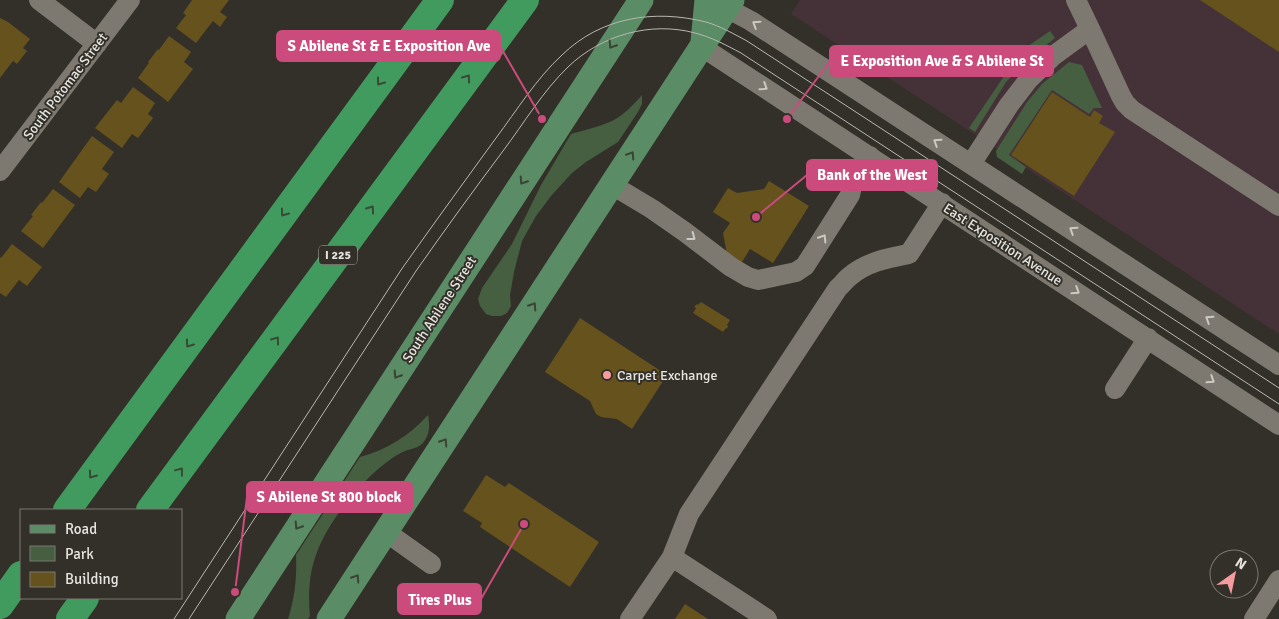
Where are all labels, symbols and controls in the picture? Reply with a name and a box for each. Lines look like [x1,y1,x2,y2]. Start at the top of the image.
one-way arrow [753,21,762,31]
street label: South Potomac Street [20,29,111,143]
callout: S Abilene St & E Exposition Ave [277,31,500,61]
text: S Abilene St & E Exposition Ave [287,37,491,55]
one-way arrow [608,40,618,49]
callout: E Exposition Ave & S Abilene St [830,46,1053,76]
text: E Exposition Ave & S Abilene St [840,52,1044,70]
one-way arrow [461,74,470,84]
one-way arrow [377,76,386,86]
one-way arrow [759,80,768,90]
one-way arrow [933,138,942,148]
one-way arrow [625,151,634,161]
callout: Bank of the West [807,160,937,190]
text: Bank of the West [817,166,927,184]
one-way arrow [520,176,529,185]
street label: East Exposition Avenue [940,200,1065,289]
one-way arrow [365,205,374,215]
one-way arrow [281,207,290,217]
one-way arrow [1069,227,1078,237]
one-way arrow [686,231,696,240]
one-way arrow [816,234,826,243]
road number: I 225 [319,246,357,264]
street label: South Abilene Street [399,253,480,366]
one-way arrow [1070,285,1079,294]
one-way arrow [527,302,536,311]
one-way arrow [1205,316,1214,325]
one-way arrow [270,336,279,346]
one-way arrow [186,338,194,347]
place label: Carpet Exchange [617,367,717,384]
one-way arrow [393,369,403,378]
marker: Carpet Exchange [601,369,613,381]
one-way arrow [1206,374,1215,384]
one-way arrow [438,438,448,447]
one-way arrow [174,468,182,477]
one-way arrow [90,469,98,478]
callout: S Abilene St 800 block [247,482,412,512]
text: S Abilene St 800 block [257,488,402,506]
legend [20,509,182,599]
text: Road [65,520,97,538]
one-way arrow [295,520,305,529]
text: Park [65,545,94,563]
north arrow [1209,549,1259,599]
text: N [1232,554,1250,573]
text: Building [65,570,119,588]
one-way arrow [349,574,359,583]
callout: Tires Plus [398,584,481,614]
text: Tires Plus [408,591,472,609]

